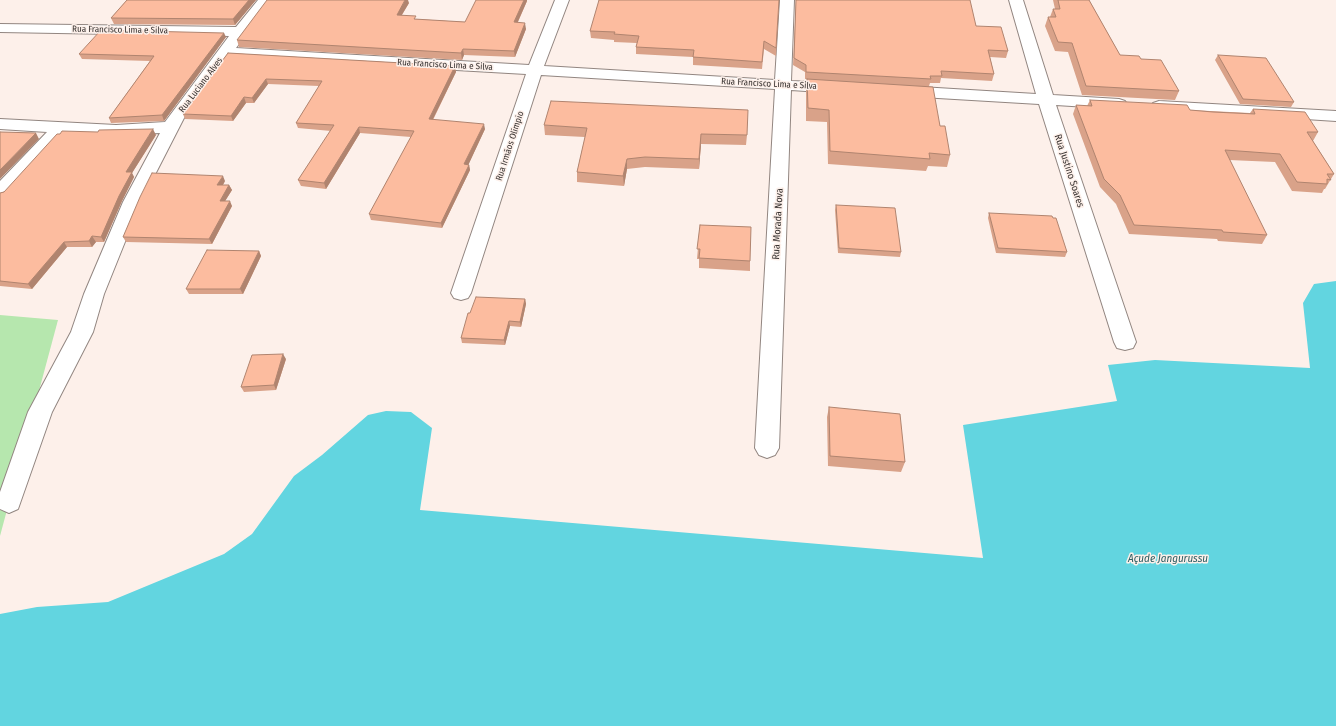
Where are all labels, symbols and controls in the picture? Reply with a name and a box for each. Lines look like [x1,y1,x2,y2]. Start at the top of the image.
street label: Rua Francisco Lima e Silva [72,24,168,36]
street label: Rua Luciano Alves [177,55,225,115]
street label: Rua Francisco Lima e Silva [397,57,493,73]
street label: Rua Francisco Lima e Silva [721,76,817,92]
street label: Rua Irmãos Olímpio [494,110,526,182]
street label: Rua Justino Soares [1052,133,1086,209]
street label: Rua Morada Nova [770,188,786,260]
water label: Açude Jangurussu [1128,552,1208,566]

